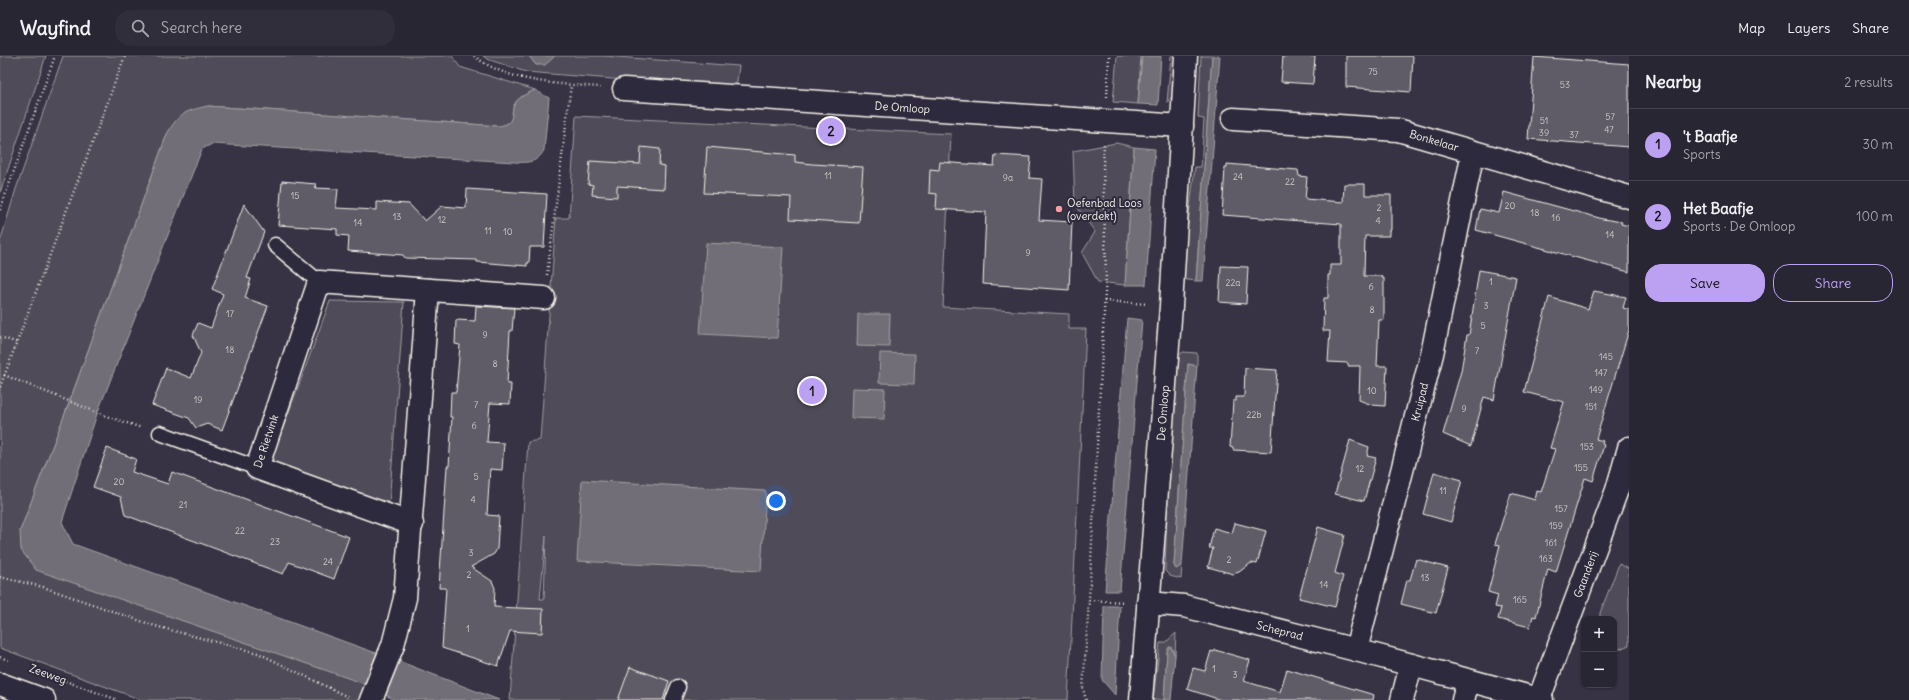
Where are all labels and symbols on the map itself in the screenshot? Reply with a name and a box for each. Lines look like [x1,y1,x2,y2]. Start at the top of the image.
house number: 75 [1368,66,1378,77]
house number: 53 [1560,79,1570,90]
street label: De Omloop [874,99,931,116]
house number: 57 [1605,111,1615,122]
house number: 51 [1540,115,1548,126]
pin: 2 [818,116,844,146]
house number: 47 [1604,124,1614,135]
street label: Bonkelaar [1408,127,1461,154]
house number: 39 [1539,127,1549,138]
house number: 37 [1569,129,1579,140]
house number: 11 [824,170,832,181]
house number: 24 [1233,171,1243,182]
house number: 9a [1003,172,1013,183]
house number: 22 [1285,176,1295,187]
house number: 15 [291,190,299,201]
place label: Oefenbad Loos (overdekt) [1067,196,1142,223]
house number: 20 [1505,200,1516,211]
house number: 2 [1377,202,1382,213]
marker: Oefenbad Loos (overdekt) [1054,204,1064,214]
house number: 18 [1531,207,1539,218]
house number: 13 [393,211,401,222]
house number: 16 [1552,212,1560,223]
house number: 12 [438,214,446,225]
house number: 4 [1375,215,1381,226]
house number: 14 [354,217,362,228]
house number: 11 [484,225,492,236]
house number: 10 [503,226,513,237]
house number: 14 [1606,229,1614,240]
house number: 9 [1025,247,1031,258]
house number: 1 [1489,276,1493,287]
house number: 22a [1225,277,1241,288]
house number: 6 [1368,281,1374,292]
house number: 3 [1483,300,1489,311]
house number: 8 [1369,304,1375,315]
house number: 17 [226,308,235,319]
house number: 5 [1480,320,1486,331]
house number: 9 [482,329,488,340]
house number: 18 [226,344,234,355]
house number: 7 [1475,345,1480,356]
house number: 145 [1599,351,1613,362]
house number: 8 [492,358,498,369]
house number: 147 [1594,367,1608,378]
pin: 1 [799,376,825,406]
street label: Kruipad [1408,381,1431,423]
house number: 149 [1589,384,1603,395]
street label: De Omloop [1154,385,1172,441]
house number: 10 [1367,385,1377,396]
house number: 19 [194,394,202,405]
house number: 7 [474,399,479,410]
house number: 151 [1585,401,1597,412]
house number: 9 [1461,403,1467,414]
house number: 22b [1247,409,1261,420]
street label: De Rietvink [251,412,281,470]
house number: 6 [471,420,477,431]
house number: 153 [1580,441,1594,452]
house number: 155 [1574,462,1588,473]
house number: 12 [1356,463,1364,474]
house number: 5 [473,471,479,482]
house number: 20 [114,476,125,487]
house number: 11 [1439,485,1447,496]
your location [766,491,786,511]
house number: 4 [470,494,476,505]
house number: 21 [179,499,187,510]
house number: 157 [1554,503,1568,514]
house number: 159 [1549,520,1563,531]
house number: 22 [235,525,245,536]
house number: 23 [270,536,280,547]
house number: 161 [1545,537,1557,548]
house number: 3 [468,547,474,558]
street label: Gaanderij [1570,549,1601,600]
house number: 163 [1539,553,1553,564]
house number: 2 [1227,554,1232,565]
house number: 24 [323,556,333,567]
house number: 2 [467,569,472,580]
house number: 13 [1421,572,1429,583]
house number: 14 [1320,579,1328,590]
house number: 165 [1513,594,1527,605]
street label: Scheprad [1255,618,1305,643]
house number: 1 [466,623,470,634]
street label: Zeeweg [28,661,68,687]
house number: 1 [1212,663,1216,674]
house number: 3 [1232,669,1238,680]

